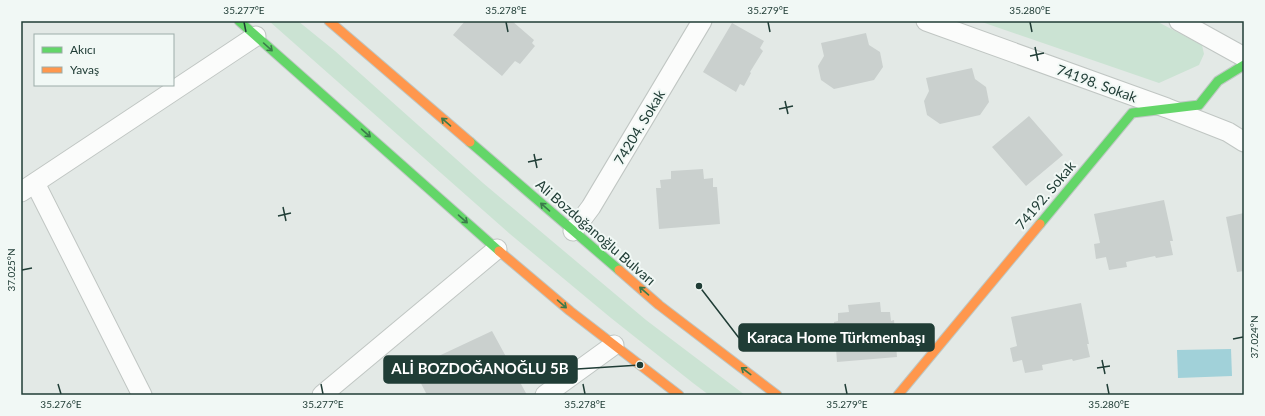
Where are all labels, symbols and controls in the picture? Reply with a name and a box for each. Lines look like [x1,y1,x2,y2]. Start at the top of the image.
text: 35.277°E [223,4,265,16]
text: 35.278°E [485,4,527,16]
text: 35.279°E [747,4,789,16]
text: 35.280°E [1009,4,1051,16]
legend [34,34,174,86]
text: Akıcı [70,42,96,57]
one-way arrow [263,42,273,51]
street label: 74198. Sokak [1055,61,1140,106]
text: Yavaş [70,62,99,77]
street label: 74204. Sokak [610,86,668,167]
one-way arrow [442,118,452,127]
one-way arrow [361,128,371,138]
street label: 74192. Sokak [1011,157,1079,233]
street label: Ali Bozdoğanoğlu Bulvarı [533,175,659,289]
one-way arrow [540,202,550,211]
one-way arrow [458,214,469,223]
text: 37.025°N [5,248,17,292]
one-way arrow [638,287,649,296]
one-way arrow [556,299,567,308]
text: 37.024°N [1248,315,1260,359]
callout: Karaca Home Türkmenbaşı [739,324,934,351]
text: Karaca Home Türkmenbaşı [747,328,925,346]
callout: ALİ BOZDOĞANOĞLU 5B [384,356,577,383]
text: ALİ BOZDOĞANOĞLU 5B [390,359,569,377]
one-way arrow [741,367,752,376]
text: 35.276°E [40,398,82,410]
text: 35.277°E [302,398,344,410]
text: 35.278°E [564,398,606,410]
text: 35.279°E [826,398,868,410]
text: 35.280°E [1088,398,1130,410]

